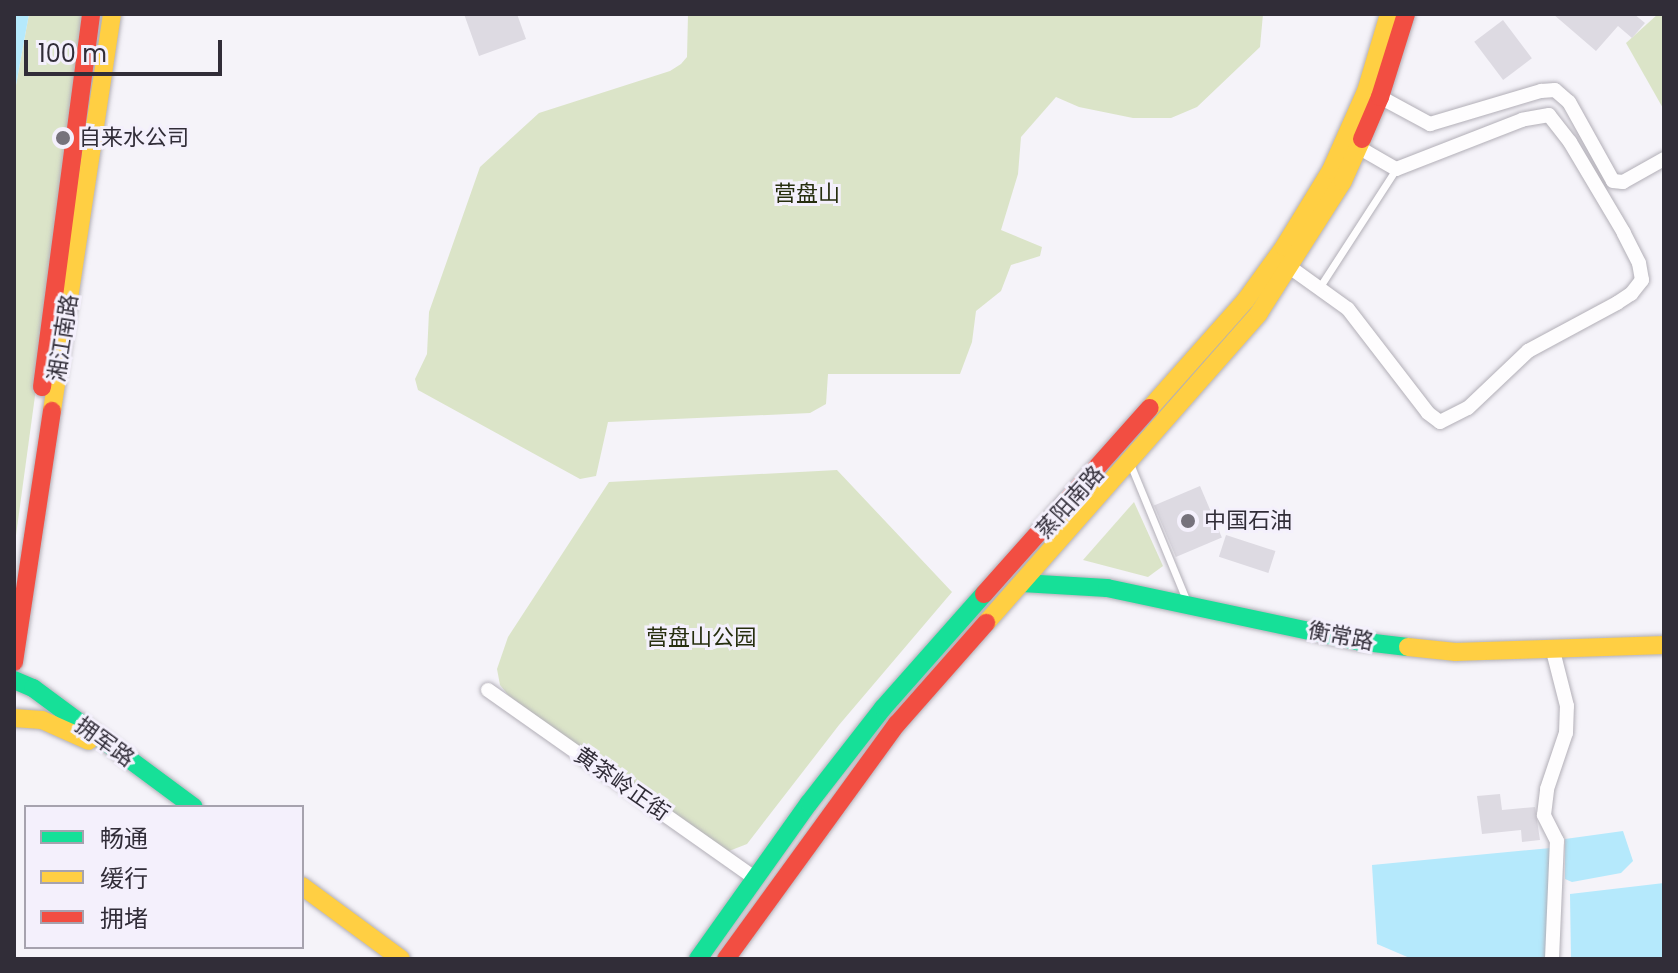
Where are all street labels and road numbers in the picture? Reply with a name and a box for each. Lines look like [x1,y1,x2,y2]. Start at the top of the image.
street label: 湘江南路 [43,292,83,384]
street label: 蒸阳南路 [1031,460,1109,544]
street label: 衡常路 [1306,617,1376,655]
street label: 拥军路 [71,712,139,772]
street label: 黄茶岭正街 [569,742,675,826]

